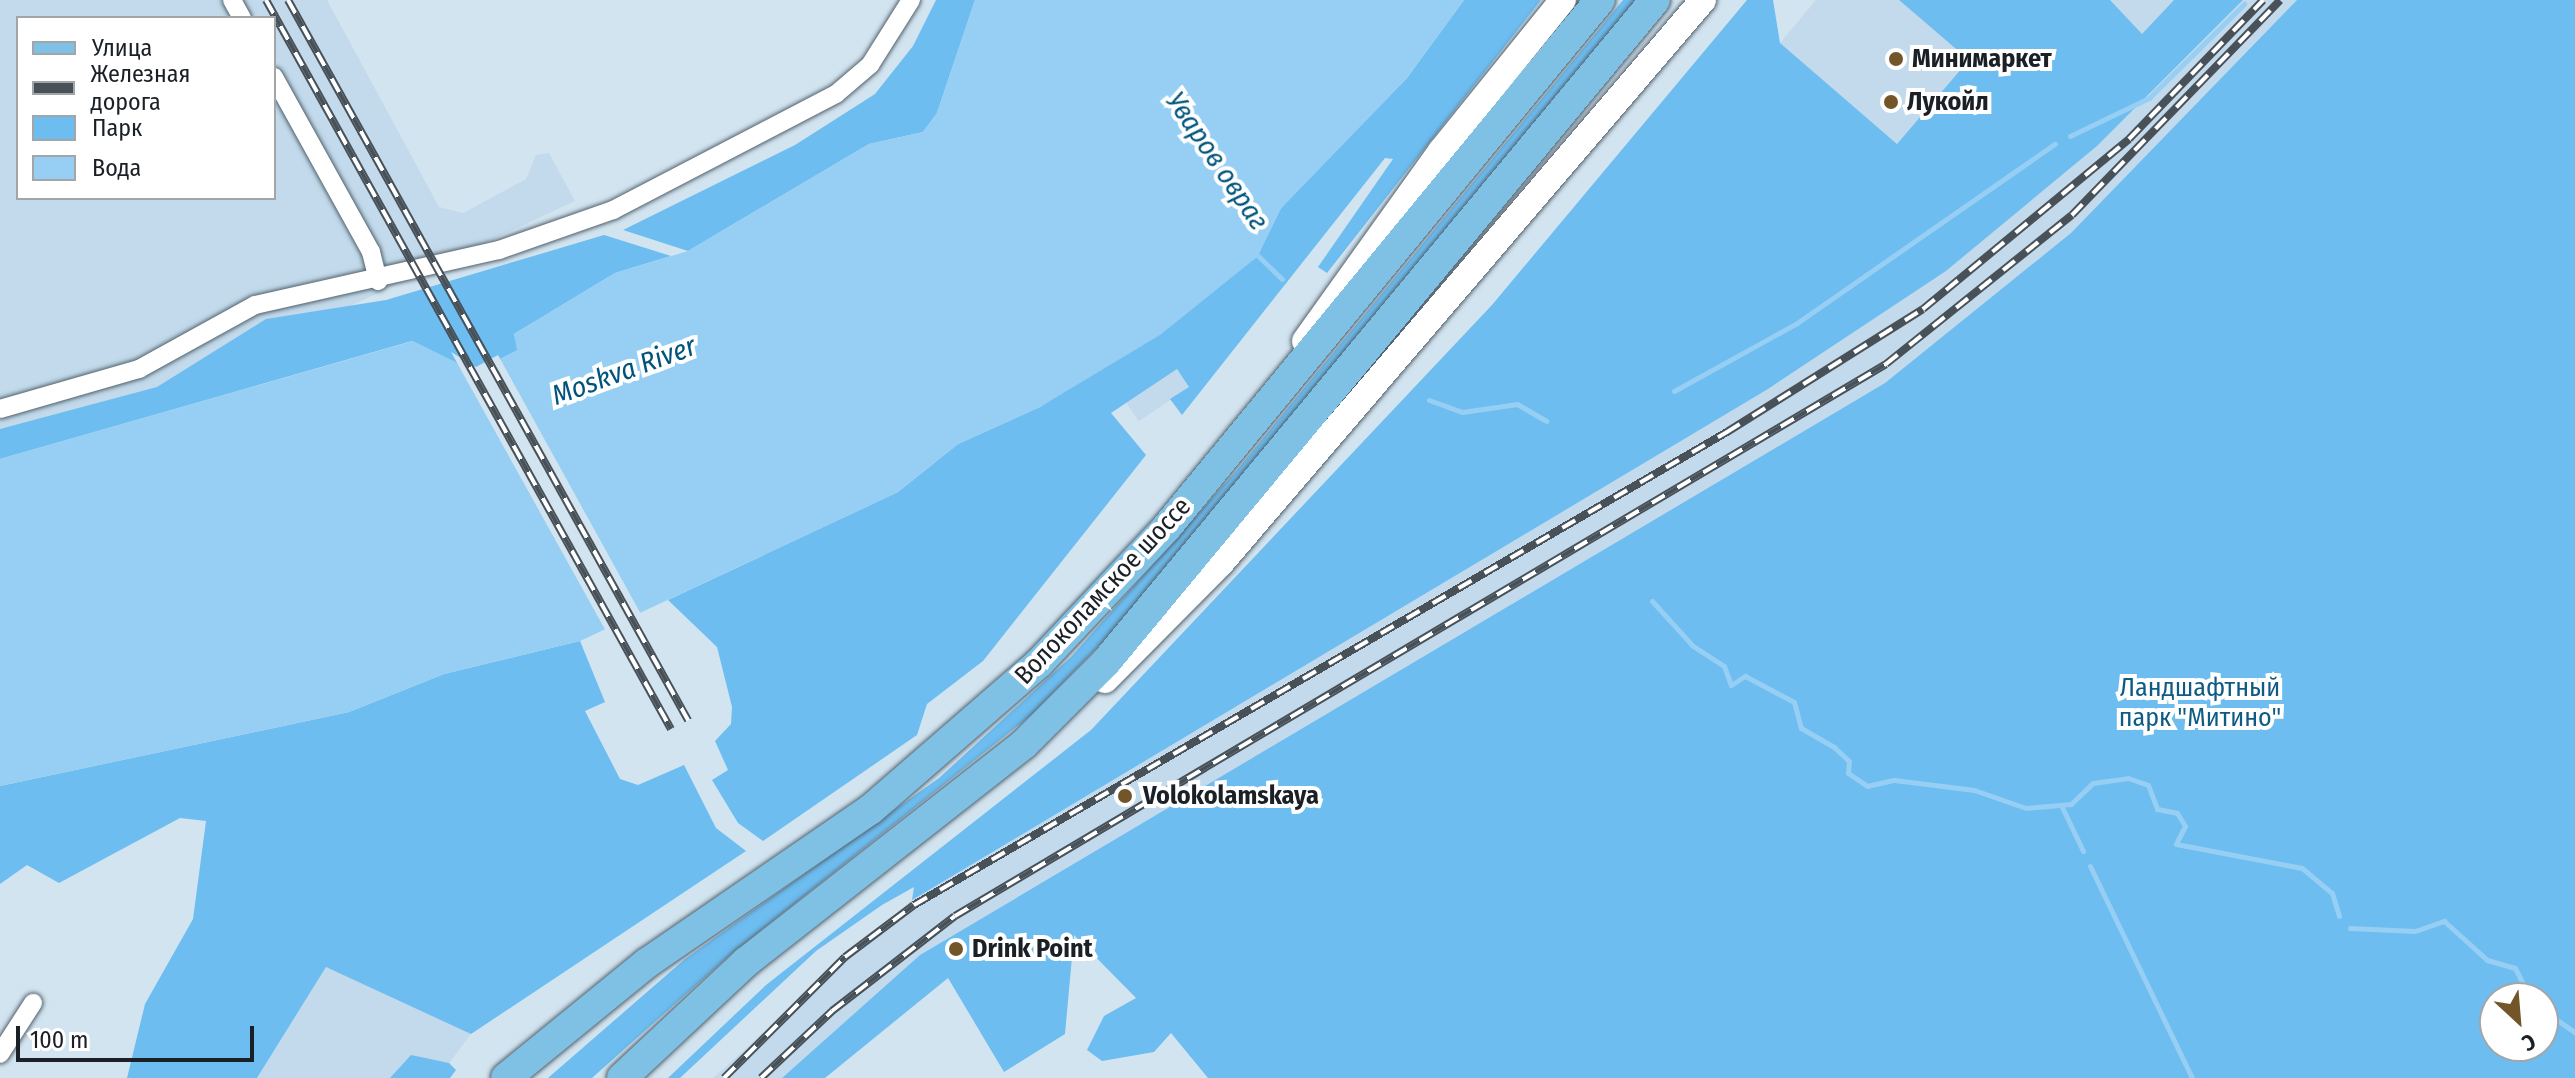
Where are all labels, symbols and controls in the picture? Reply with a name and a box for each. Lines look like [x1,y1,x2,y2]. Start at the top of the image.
legend [16,16,276,200]
text: Улица [92,34,152,62]
place label: Минимаркет [1912,43,2052,75]
marker: Минимаркет [1887,50,1905,68]
text: Железная дорога [91,60,190,116]
water label: Уваров овраг [1159,86,1275,236]
place label: Лукойл [1907,86,1989,118]
marker: Лукойл [1882,93,1900,111]
text: Парк [92,114,142,142]
text: Вода [92,154,141,182]
water label: Moskva River [547,329,701,413]
street label: Волоколамское шоссе [1008,491,1198,691]
park label: Ландшафтный парк "Митино" [2119,672,2281,734]
place label: Volokolamskaya [1143,780,1319,812]
marker: Volokolamskaya [1114,785,1136,807]
place label: Drink Point [972,933,1093,965]
marker: Drink Point [947,940,965,958]
north arrow [2479,982,2559,1062]
scale bar [20,1010,258,1060]
text: 100 m [30,1026,88,1054]
text: С [2518,1028,2540,1057]

